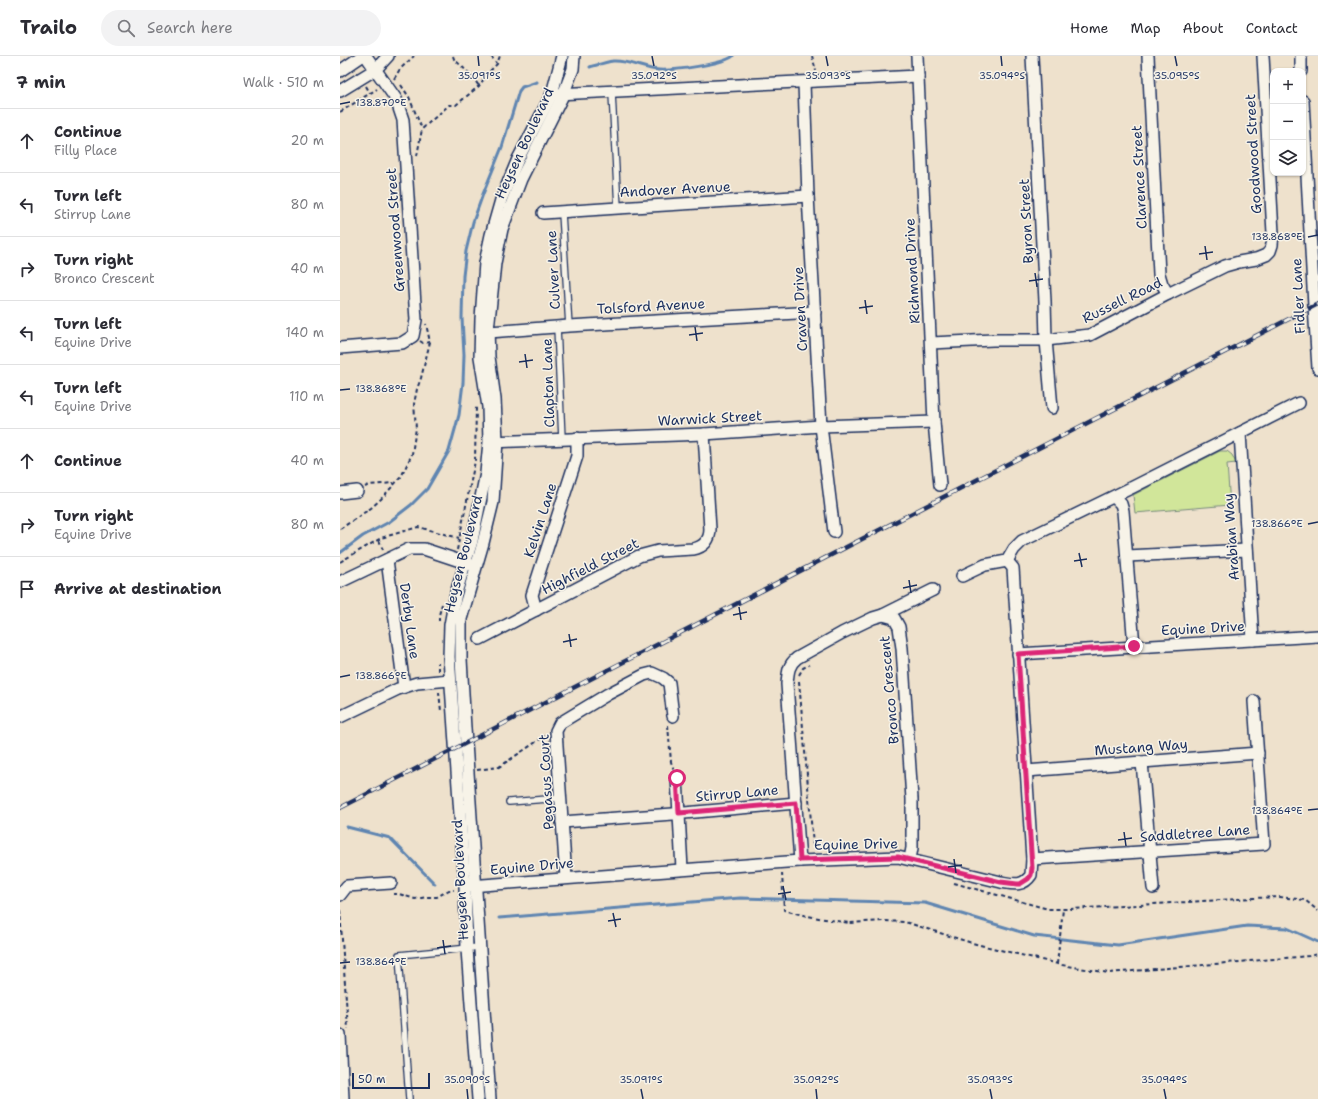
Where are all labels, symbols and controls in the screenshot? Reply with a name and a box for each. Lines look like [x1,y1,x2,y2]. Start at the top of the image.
search box [101,10,381,46]
text: Trailo [20,15,77,40]
icon: search [115,17,137,39]
text: Search here [147,18,233,38]
text: Home [1070,19,1109,37]
text: Map [1131,19,1161,37]
text: About [1183,19,1224,37]
text: Contact [1246,19,1298,37]
map controls [1270,68,1306,176]
button: + [1270,68,1306,104]
text: 35.091°S [457,69,501,82]
text: 35.092°S [631,69,677,82]
text: 35.093°S [805,69,851,82]
text: 35.094°S [979,69,1025,82]
text: 35.095°S [1154,69,1200,82]
text: 7 min [16,71,66,93]
text: Walk · 510 m [243,74,324,91]
street label: Heysen Boulevard [490,84,558,202]
street label: Goodwood Street [1241,94,1265,214]
text: 138.870°E [356,96,406,109]
button: − [1270,104,1306,140]
text: Continue [54,122,122,142]
street label: Clarence Street [1127,125,1151,229]
icon: ahead [16,130,38,152]
text: 20 m [291,132,324,149]
button: layers [1270,140,1306,176]
text: Filly Place [54,142,117,159]
street label: Greenwood Street [382,167,408,293]
street label: Andover Avenue [619,177,731,201]
street label: Byron Street [1015,178,1037,264]
text: Turn left [54,186,122,206]
icon: left [16,194,38,216]
text: 80 m [290,196,324,213]
text: Stirrup Lane [54,206,131,223]
street label: Richmond Drive [900,218,924,324]
street label: Culver Lane [542,230,564,310]
text: 138.868°E [1251,230,1303,243]
text: Turn right [54,250,134,270]
street label: Fidler Lane [1287,257,1309,334]
icon: right [16,258,38,280]
text: 40 m [290,260,324,277]
street label: Craven Drive [789,266,811,352]
text: Bronco Crescent [54,270,155,287]
street label: Russell Road [1079,273,1165,327]
street label: Tolsford Avenue [596,294,706,318]
text: Turn left [54,314,122,334]
icon: left [16,322,38,344]
text: 140 m [285,324,324,341]
text: Equine Drive [54,334,132,351]
street label: Clapton Lane [537,338,559,428]
text: Turn left [54,378,122,398]
text: 138.868°E [355,382,407,395]
icon: left [16,386,38,408]
text: 110 m [289,388,324,405]
text: Equine Drive [54,398,132,415]
street label: Warwick Street [657,406,763,430]
icon: ahead [16,450,38,472]
text: Continue [54,451,122,471]
text: 40 m [290,452,324,469]
street label: Kelvin Lane [519,480,561,560]
street label: Heysen Boulevard [440,493,486,615]
street label: Arabian Way [1219,493,1243,581]
text: Turn right [54,506,134,526]
icon: right [16,514,38,536]
text: 80 m [290,516,324,533]
text: 138.866°E [1251,517,1303,530]
text: Equine Drive [54,526,132,543]
street label: Highfield Street [538,534,642,598]
icon: arrive [16,578,38,600]
text: Arrive at destination [54,579,222,599]
street label: Derby Lane [396,582,424,660]
street label: Equine Drive [1161,617,1245,639]
street label: Bronco Crescent [875,635,903,745]
route end [1125,637,1143,655]
text: 138.866°E [355,669,407,682]
street label: Pegasus Court [535,734,557,830]
street label: Mustang Way [1094,735,1188,759]
route start [668,769,686,787]
street label: Stirrup Lane [695,780,779,806]
text: 138.864°E [1251,804,1303,817]
street label: Heysen Boulevard [448,819,472,941]
street label: Saddletree Lane [1139,820,1251,846]
street label: Equine Drive [814,834,898,854]
street label: Equine Drive [489,853,575,879]
text: 138.864°E [355,955,407,968]
scale bar [352,1071,430,1090]
text: 50 m [358,1072,386,1087]
text: 35.090°S [444,1073,491,1086]
text: 35.091°S [619,1073,663,1086]
text: 35.092°S [793,1073,839,1086]
text: 35.093°S [967,1073,1013,1086]
text: 35.094°S [1141,1073,1187,1086]

